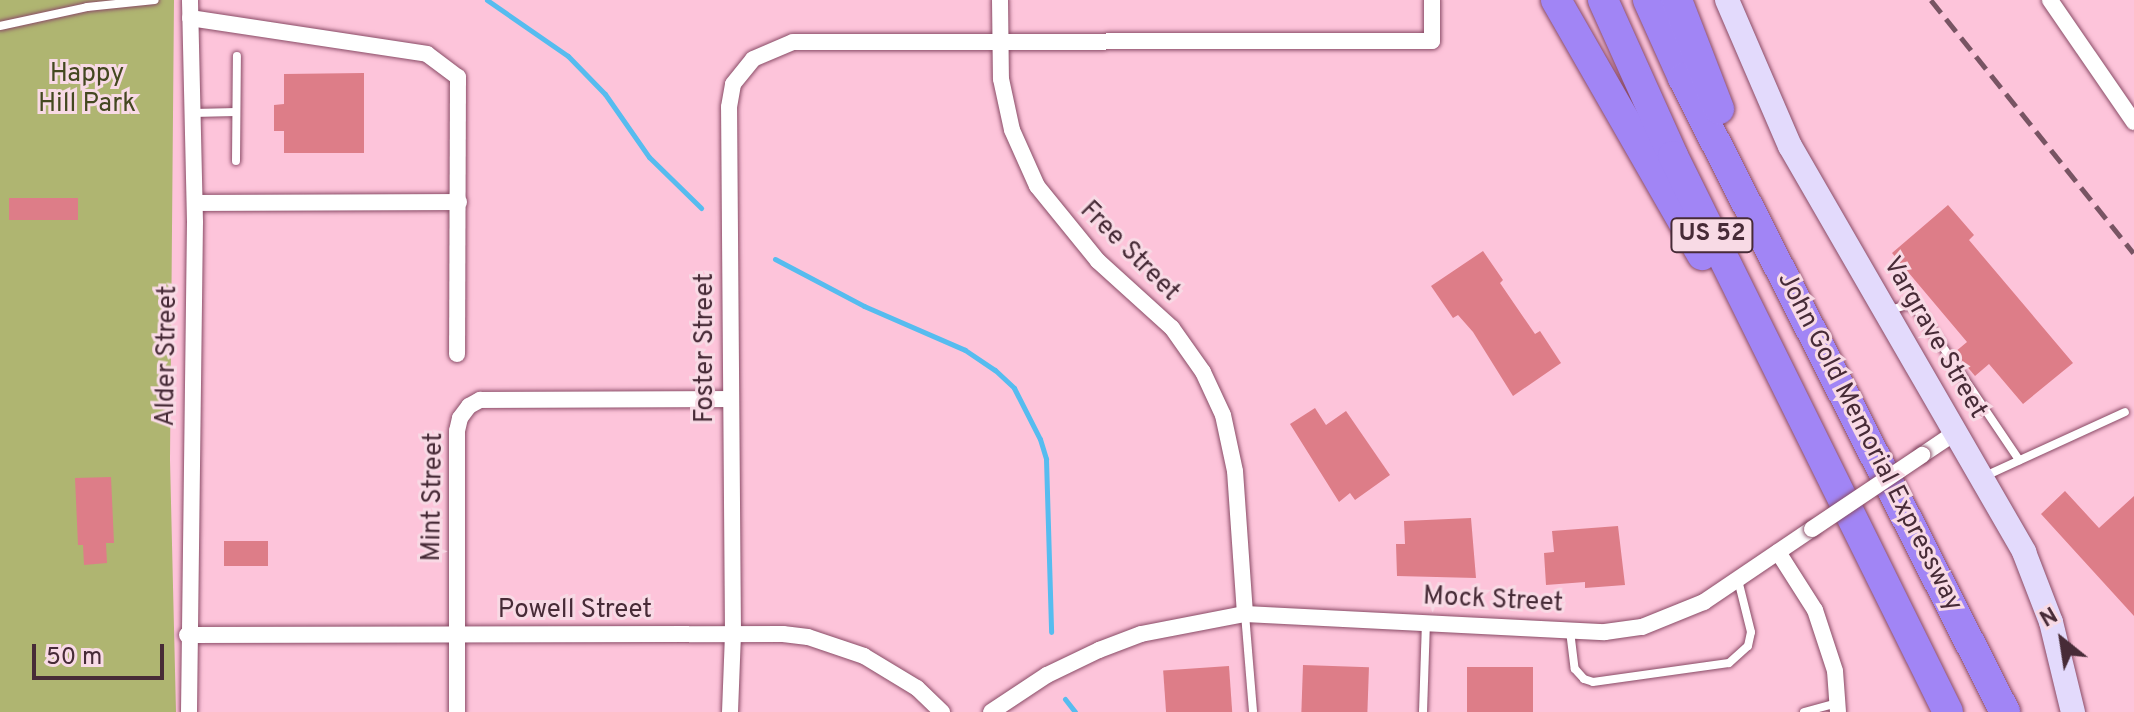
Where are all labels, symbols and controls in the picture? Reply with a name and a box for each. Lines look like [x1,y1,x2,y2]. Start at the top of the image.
park label: Happy Hill Park [38,59,136,120]
street label: Free Street [1073,196,1185,308]
road number: US 52 [1670,215,1754,255]
street label: Vargrave Street [1875,252,1993,424]
street label: John Gold Memorial Expressway [1770,267,1968,617]
street label: Foster Street [690,273,722,423]
street label: Alder Street [151,285,185,427]
street label: Mint Street [417,432,451,562]
street label: Mock Street [1422,582,1564,620]
street label: Powell Street [498,595,652,627]
north arrow [2022,600,2102,680]
text: N [2036,603,2063,634]
scale bar [36,628,168,678]
text: 50 m [46,643,102,673]

